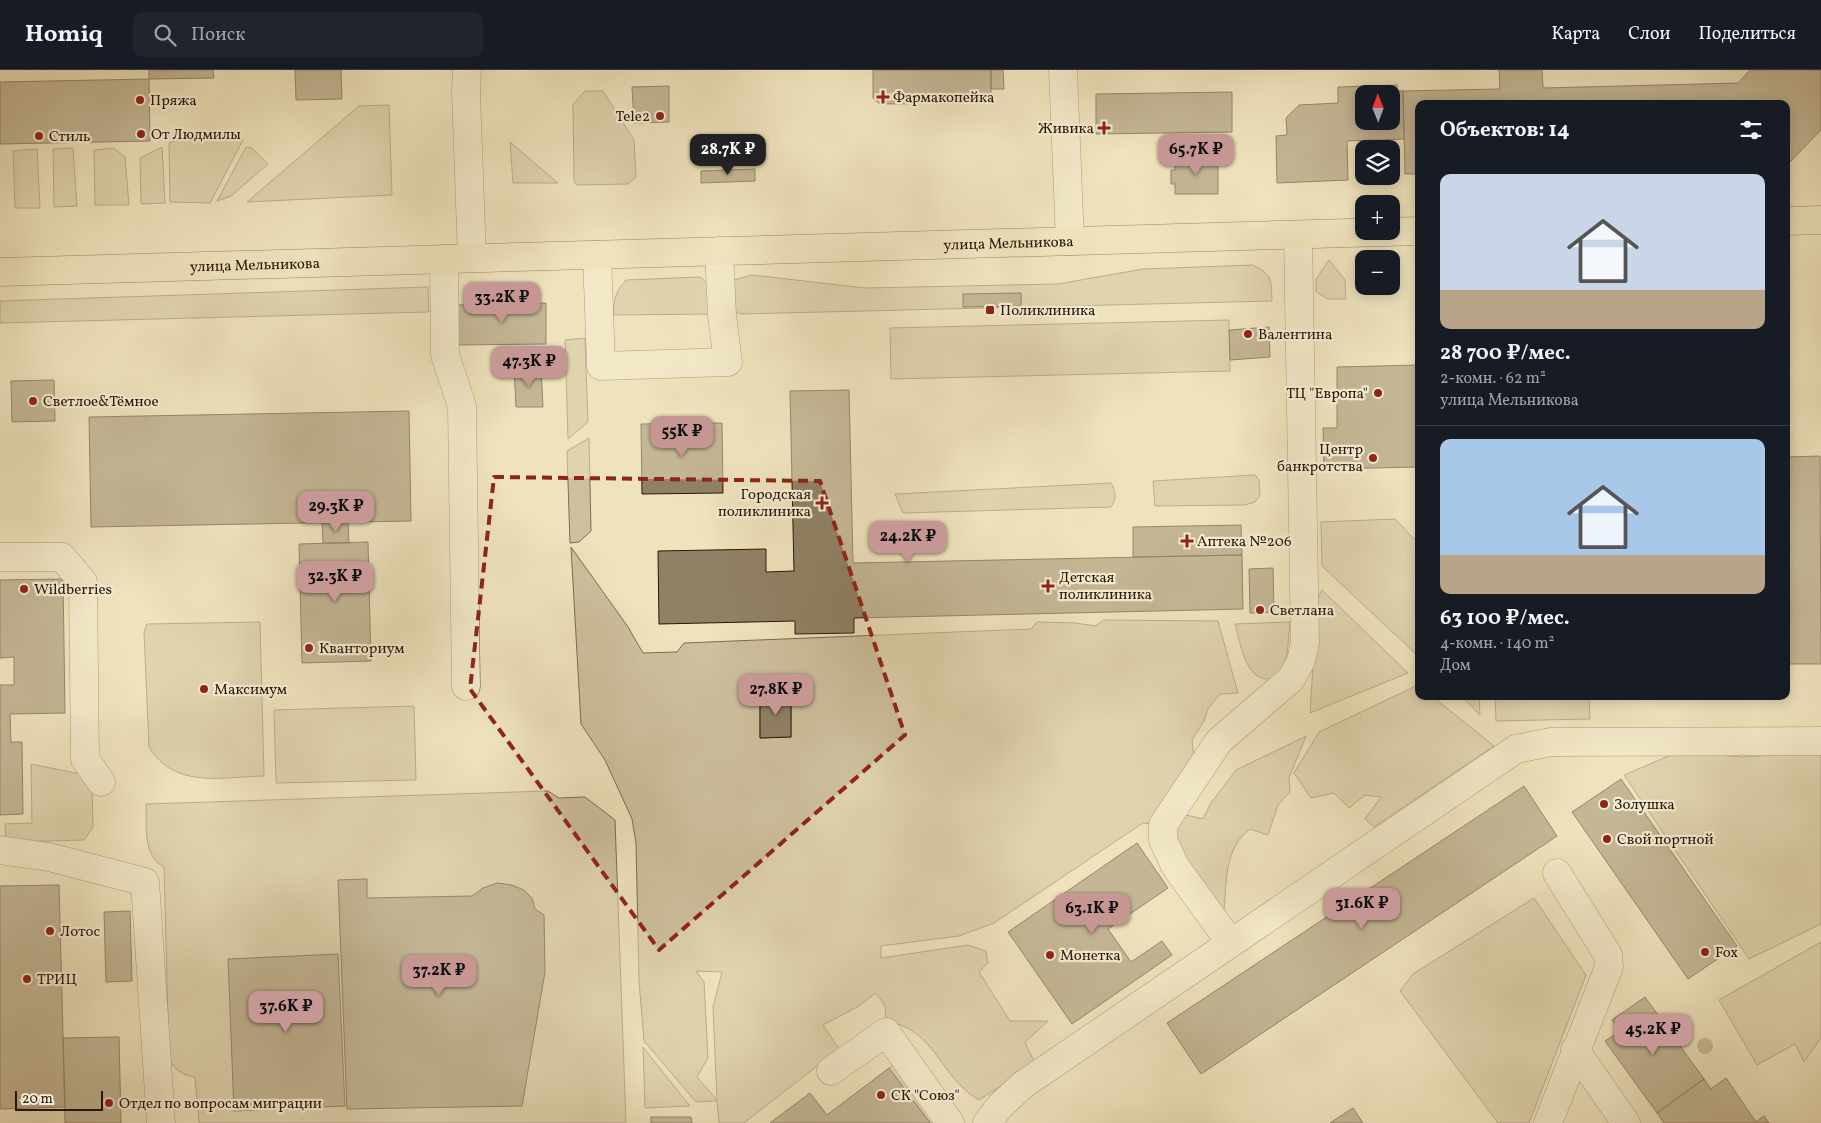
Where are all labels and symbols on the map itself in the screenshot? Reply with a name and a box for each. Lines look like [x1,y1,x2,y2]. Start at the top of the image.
north arrow [1355,85,1400,130]
place label: Фармакопейка [893,88,994,109]
place label: Пряжа [150,91,197,112]
marker: Фармакопейка [877,91,889,103]
marker: Пряжа [134,94,146,106]
place label: Tele2 [616,107,650,128]
marker: Tele2 [654,110,666,122]
place label: Живика [1038,119,1094,140]
marker: Живика [1098,122,1110,134]
place label: От Людмилы [151,125,241,146]
place label: Стиль [49,127,91,148]
marker: От Людмилы [135,128,147,140]
marker: Стиль [33,130,45,142]
pin: 28.7K ₽ [682,134,774,176]
pin: 65.7K ₽ [1150,134,1242,176]
street label: улица Мельникова [943,232,1074,257]
street label: улица Мельникова [190,254,320,279]
pin: 33.2K ₽ [456,282,548,324]
place label: Поликлиника [1000,301,1096,322]
marker: Поликлиника [984,304,996,316]
place label: Валентина [1258,325,1332,346]
marker: Валентина [1242,328,1254,340]
pin: 47.3K ₽ [483,346,575,388]
place label: ТЦ "Европа" [1286,384,1368,405]
marker: ТЦ "Европа" [1372,387,1384,399]
place label: Светлое&Тёмное [43,392,159,413]
marker: Светлое&Тёмное [27,395,39,407]
pin: 55K ₽ [647,416,717,458]
place label: Центр банкротства [1277,440,1363,478]
marker: Центр банкротства [1367,452,1379,464]
place label: Городская поликлиника [718,485,811,523]
pin: 29.3K ₽ [290,490,382,533]
marker: Городская поликлиника [815,496,829,510]
pin: 24.2K ₽ [862,520,954,563]
place label: Аптека №206 [1197,532,1292,553]
marker: Аптека №206 [1181,535,1193,547]
pin: 32.3K ₽ [289,560,381,603]
place label: Детская поликлиника [1059,568,1152,606]
marker: Детская поликлиника [1041,579,1055,593]
place label: Wildberries [34,580,112,601]
marker: Wildberries [18,583,30,595]
place label: Светлана [1270,601,1334,622]
marker: Светлана [1254,604,1266,616]
place label: Кванториум [319,639,404,660]
marker: Кванториум [303,642,315,654]
pin: 27.8K ₽ [730,674,822,716]
place label: Максимум [214,680,287,701]
marker: Максимум [198,683,210,695]
place label: Золушка [1614,795,1675,816]
marker: Золушка [1598,798,1610,810]
place label: Свой портной [1617,830,1714,851]
marker: Свой портной [1601,833,1613,845]
pin: 31.6K ₽ [1316,888,1408,930]
pin: 63.1K ₽ [1046,892,1138,935]
place label: Лотос [60,922,101,943]
marker: Лотос [44,925,56,937]
place label: Fox [1715,943,1738,964]
place label: Монетка [1060,946,1121,967]
marker: Fox [1699,946,1711,958]
marker: Монетка [1044,949,1056,961]
pin: 37.2K ₽ [393,954,485,997]
place label: ТРИЦ [37,970,77,991]
marker: ТРИЦ [21,973,33,985]
pin: 37.6K ₽ [240,990,332,1033]
pin: 45.2K ₽ [1607,1014,1699,1056]
place label: СК "Союз" [891,1086,960,1107]
scale bar [15,1088,102,1111]
marker: СК "Союз" [875,1089,887,1101]
place label: Отдел по вопросам миграции [119,1094,322,1115]
marker: Отдел по вопросам миграции [103,1097,115,1109]

